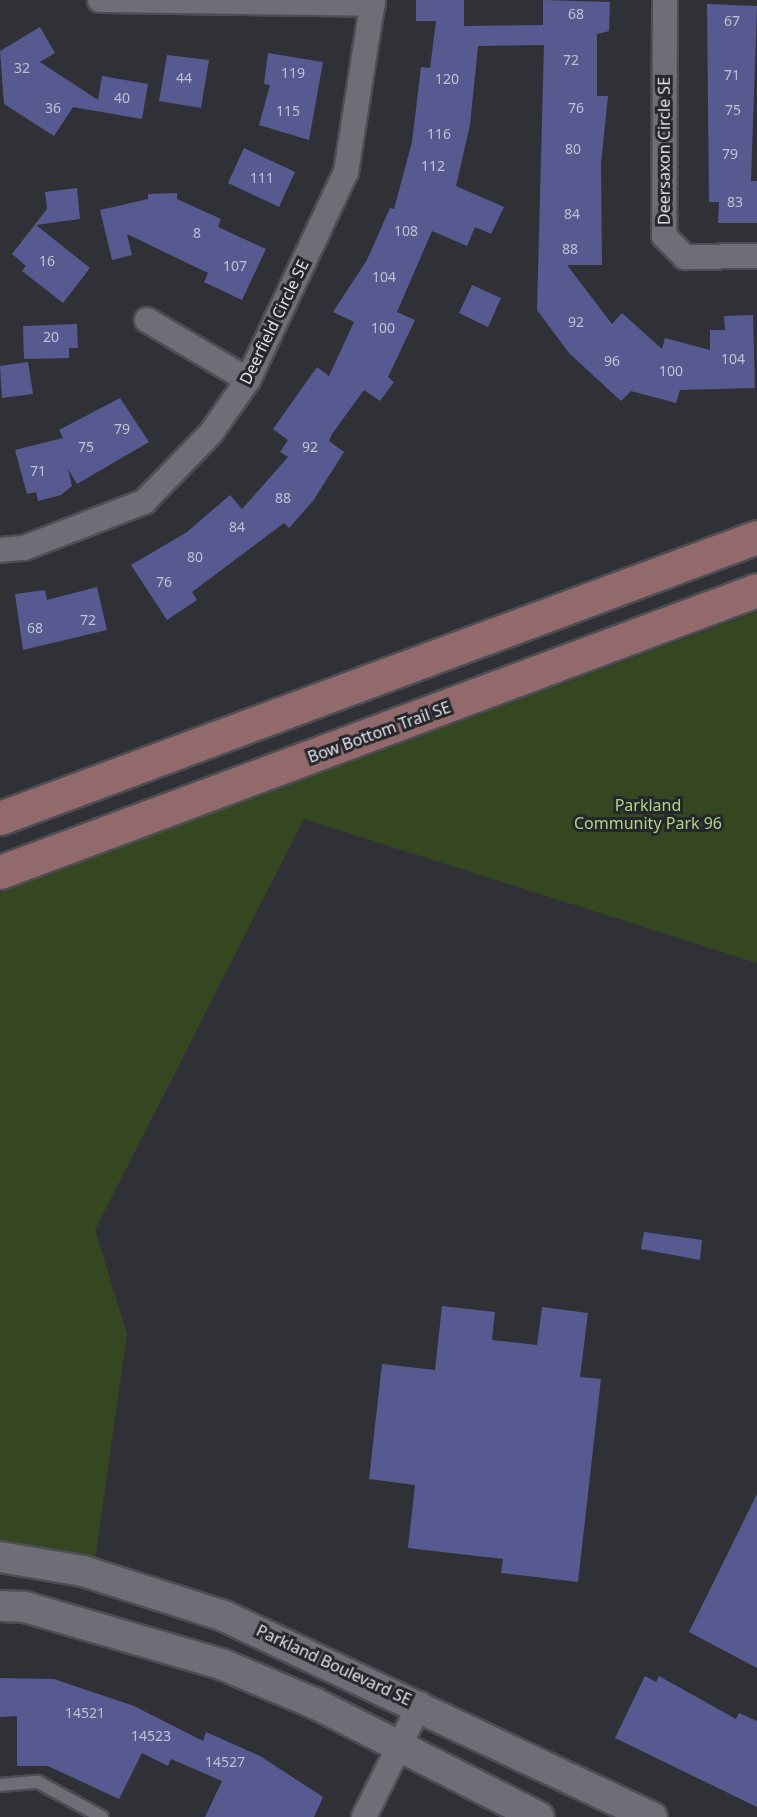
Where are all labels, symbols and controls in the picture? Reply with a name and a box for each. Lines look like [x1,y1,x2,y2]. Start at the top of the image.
house number: 68 [568,6,584,22]
house number: 67 [724,13,740,29]
house number: 72 [563,52,579,68]
house number: 32 [14,60,30,76]
house number: 119 [281,65,305,81]
house number: 71 [724,67,740,83]
house number: 44 [176,70,192,86]
house number: 120 [435,71,459,87]
street label: Deersaxon Circle SE [654,77,674,225]
house number: 40 [114,90,130,106]
house number: 36 [45,100,61,116]
house number: 76 [568,100,584,116]
house number: 75 [725,102,741,118]
house number: 115 [276,103,300,119]
house number: 116 [427,126,451,142]
house number: 80 [565,141,581,157]
house number: 79 [722,146,738,162]
house number: 112 [421,158,445,174]
house number: 111 [250,170,274,186]
house number: 83 [727,194,743,210]
house number: 84 [564,206,580,222]
house number: 108 [394,223,418,239]
house number: 8 [193,225,201,241]
house number: 88 [562,241,578,257]
house number: 16 [39,253,55,269]
street label: Deerfield Circle SE [235,257,313,387]
house number: 107 [223,258,247,274]
house number: 104 [372,269,396,285]
house number: 92 [568,314,584,330]
house number: 100 [371,320,395,336]
house number: 20 [43,329,59,345]
house number: 104 [721,351,745,367]
house number: 96 [604,353,620,369]
house number: 100 [659,363,683,379]
house number: 79 [114,421,130,437]
house number: 75 [78,439,94,455]
house number: 92 [302,439,318,455]
house number: 71 [30,463,46,479]
house number: 88 [275,490,291,506]
house number: 84 [229,519,245,535]
house number: 80 [187,549,203,565]
house number: 76 [156,574,172,590]
house number: 72 [80,612,96,628]
house number: 68 [27,620,43,636]
street label: Bow Bottom Trail SE [305,697,453,767]
park label: Parkland Community Park 96 [574,795,722,833]
street label: Parkland Boulevard SE [254,1621,414,1709]
house number: 14521 [65,1705,105,1721]
house number: 14523 [131,1728,171,1744]
house number: 14527 [205,1754,245,1770]

